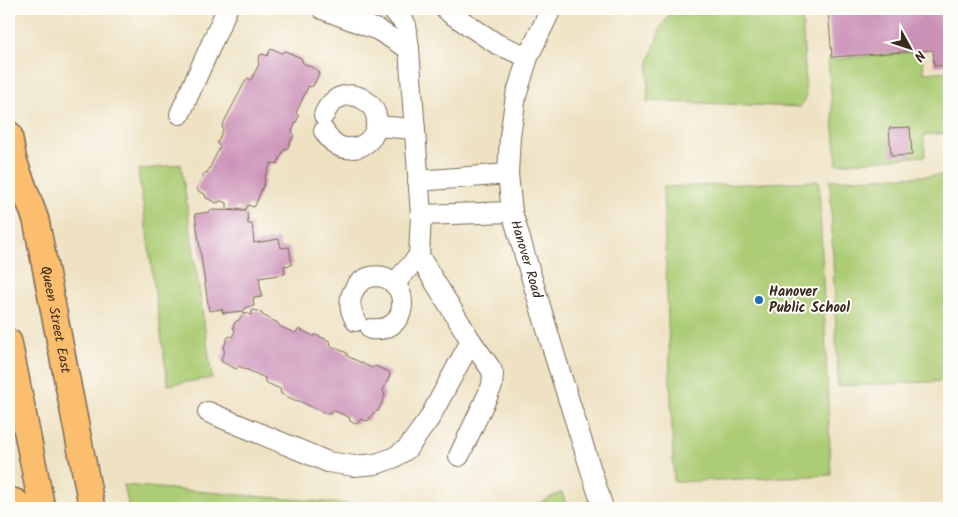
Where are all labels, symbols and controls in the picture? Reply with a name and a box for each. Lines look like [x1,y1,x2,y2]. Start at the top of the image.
north arrow [886,22,936,72]
text: N [908,45,930,66]
street label: Hanover Road [504,218,548,302]
street label: Queen Street East [34,264,77,376]
place label: Hanover Public School [769,281,850,319]
marker: Hanover Public School [753,294,765,306]

